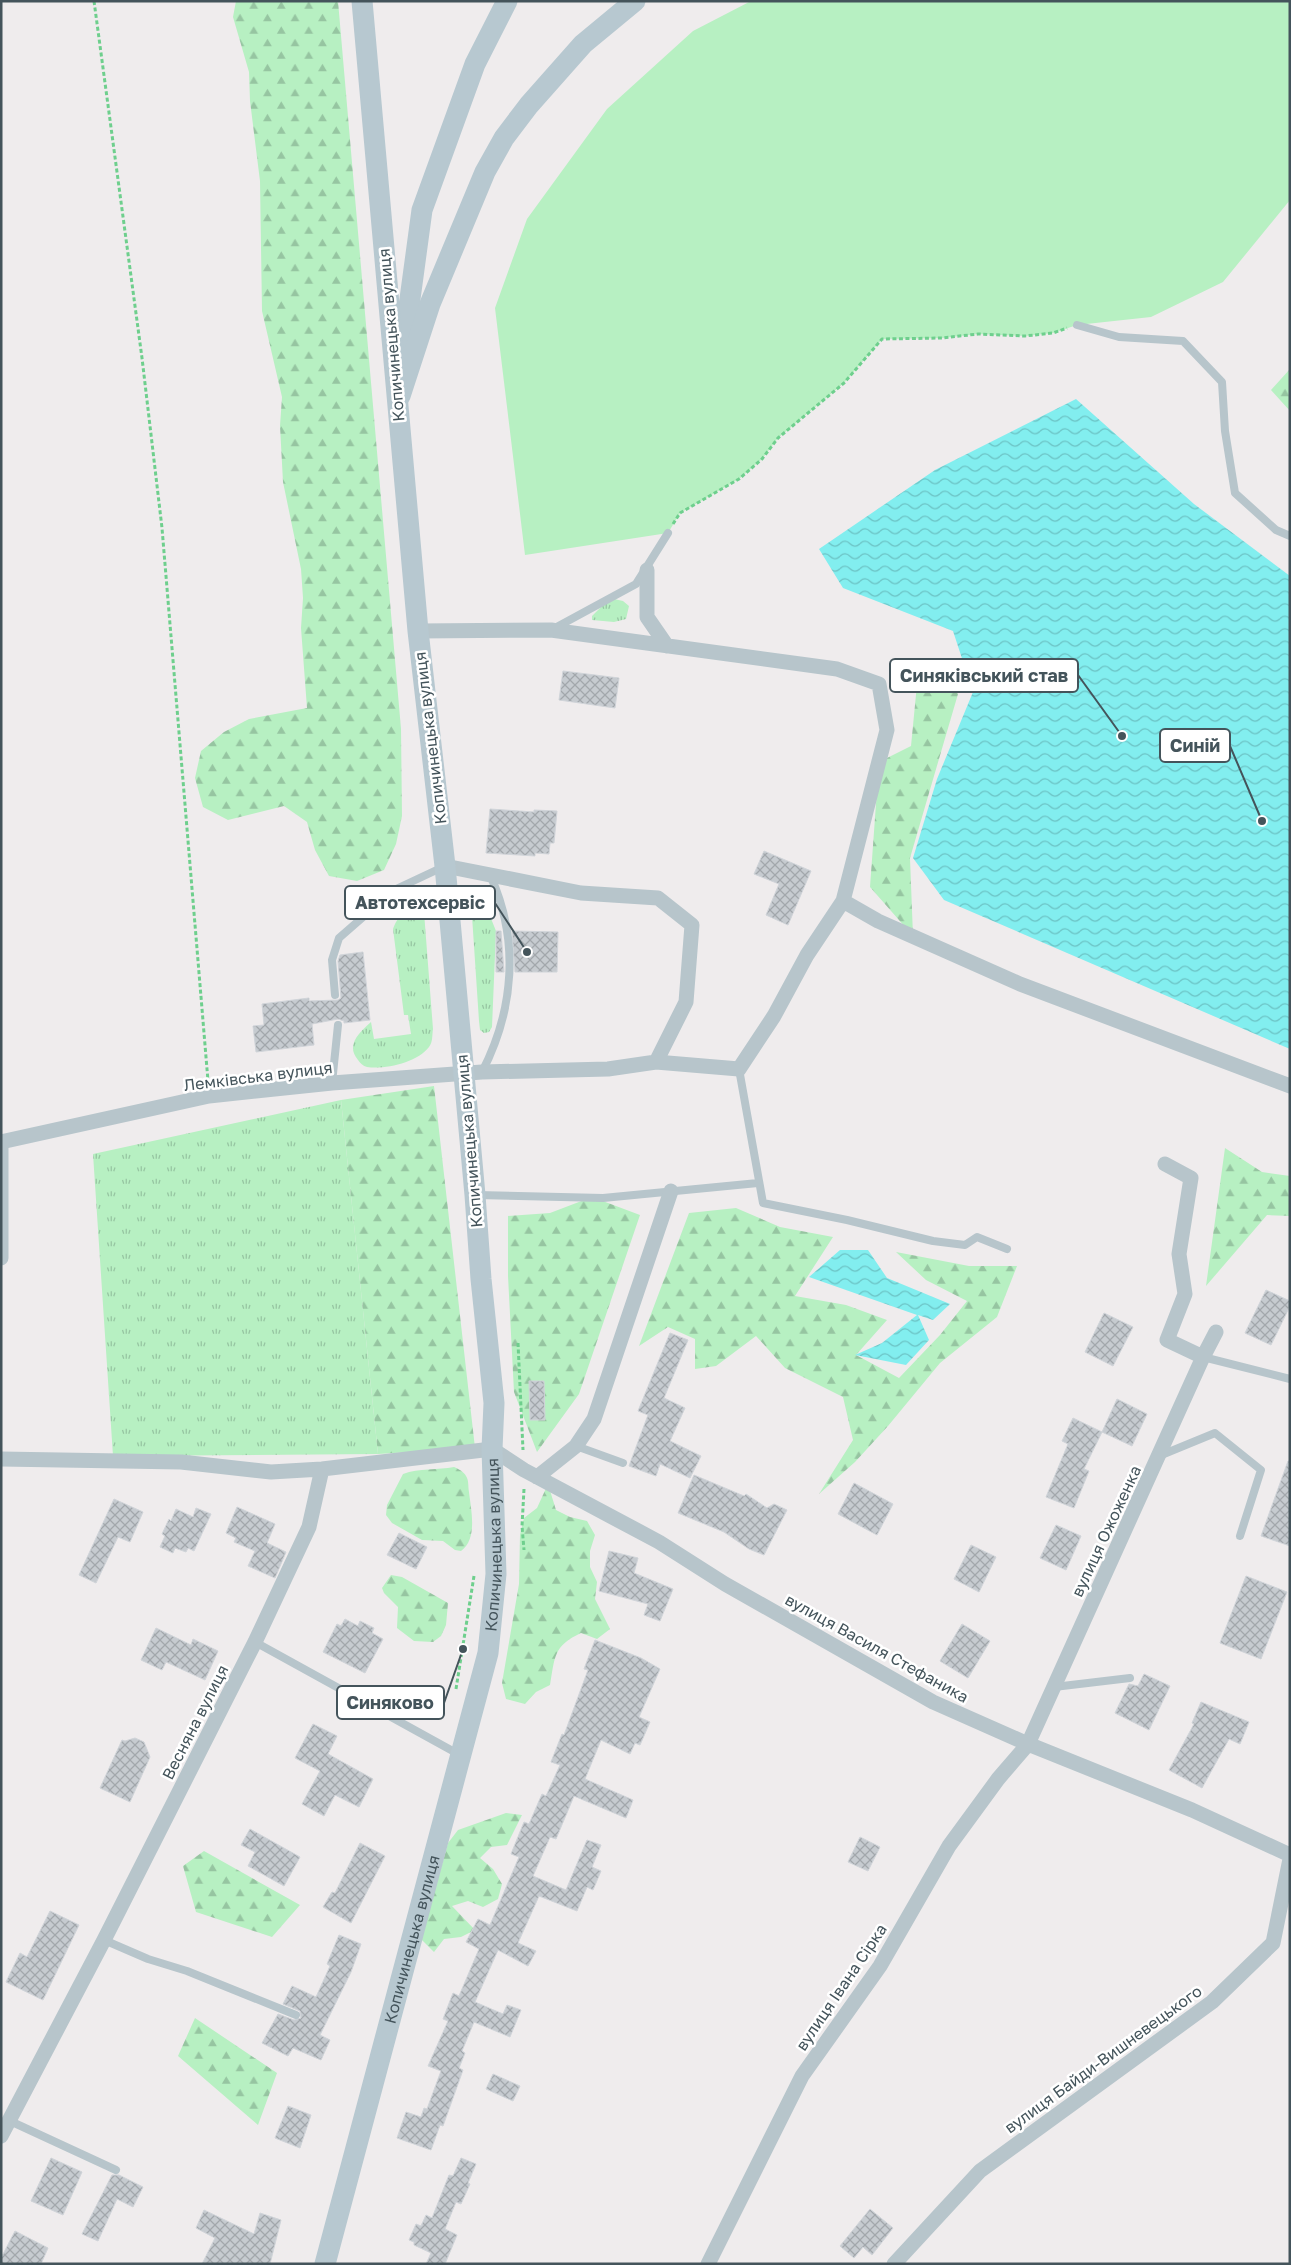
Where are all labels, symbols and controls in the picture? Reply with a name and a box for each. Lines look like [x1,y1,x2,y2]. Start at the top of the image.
street label: Копичинецька вулиця [373,248,409,422]
street label: Копичинецька вулиця [409,651,451,825]
callout: Синяківський став [890,659,1078,692]
text: Синяківський став [900,664,1068,686]
callout: Синій [1160,729,1230,762]
text: Синій [1170,734,1220,756]
callout: Автотехсервіс [345,886,495,919]
text: Автотехсервіс [355,891,485,913]
street label: Копичинецька вулиця [451,1054,487,1228]
street label: Лемківська вулиця [183,1057,333,1095]
street label: Копичинецька вулиця [480,1458,506,1632]
street label: вулиця Ожоженка [1067,1462,1145,1600]
street label: вулиця Василя Стефаника [782,1589,972,1707]
street label: Весняна вулиця [157,1661,233,1783]
callout: Синяково [337,1686,444,1719]
text: Синяково [346,1691,434,1713]
street label: Копичинецька вулиця [380,1853,444,2026]
street label: вулиця Івана Сірка [791,1920,891,2054]
street label: вулиця Байди-Вишневецького [1000,1981,1206,2137]

